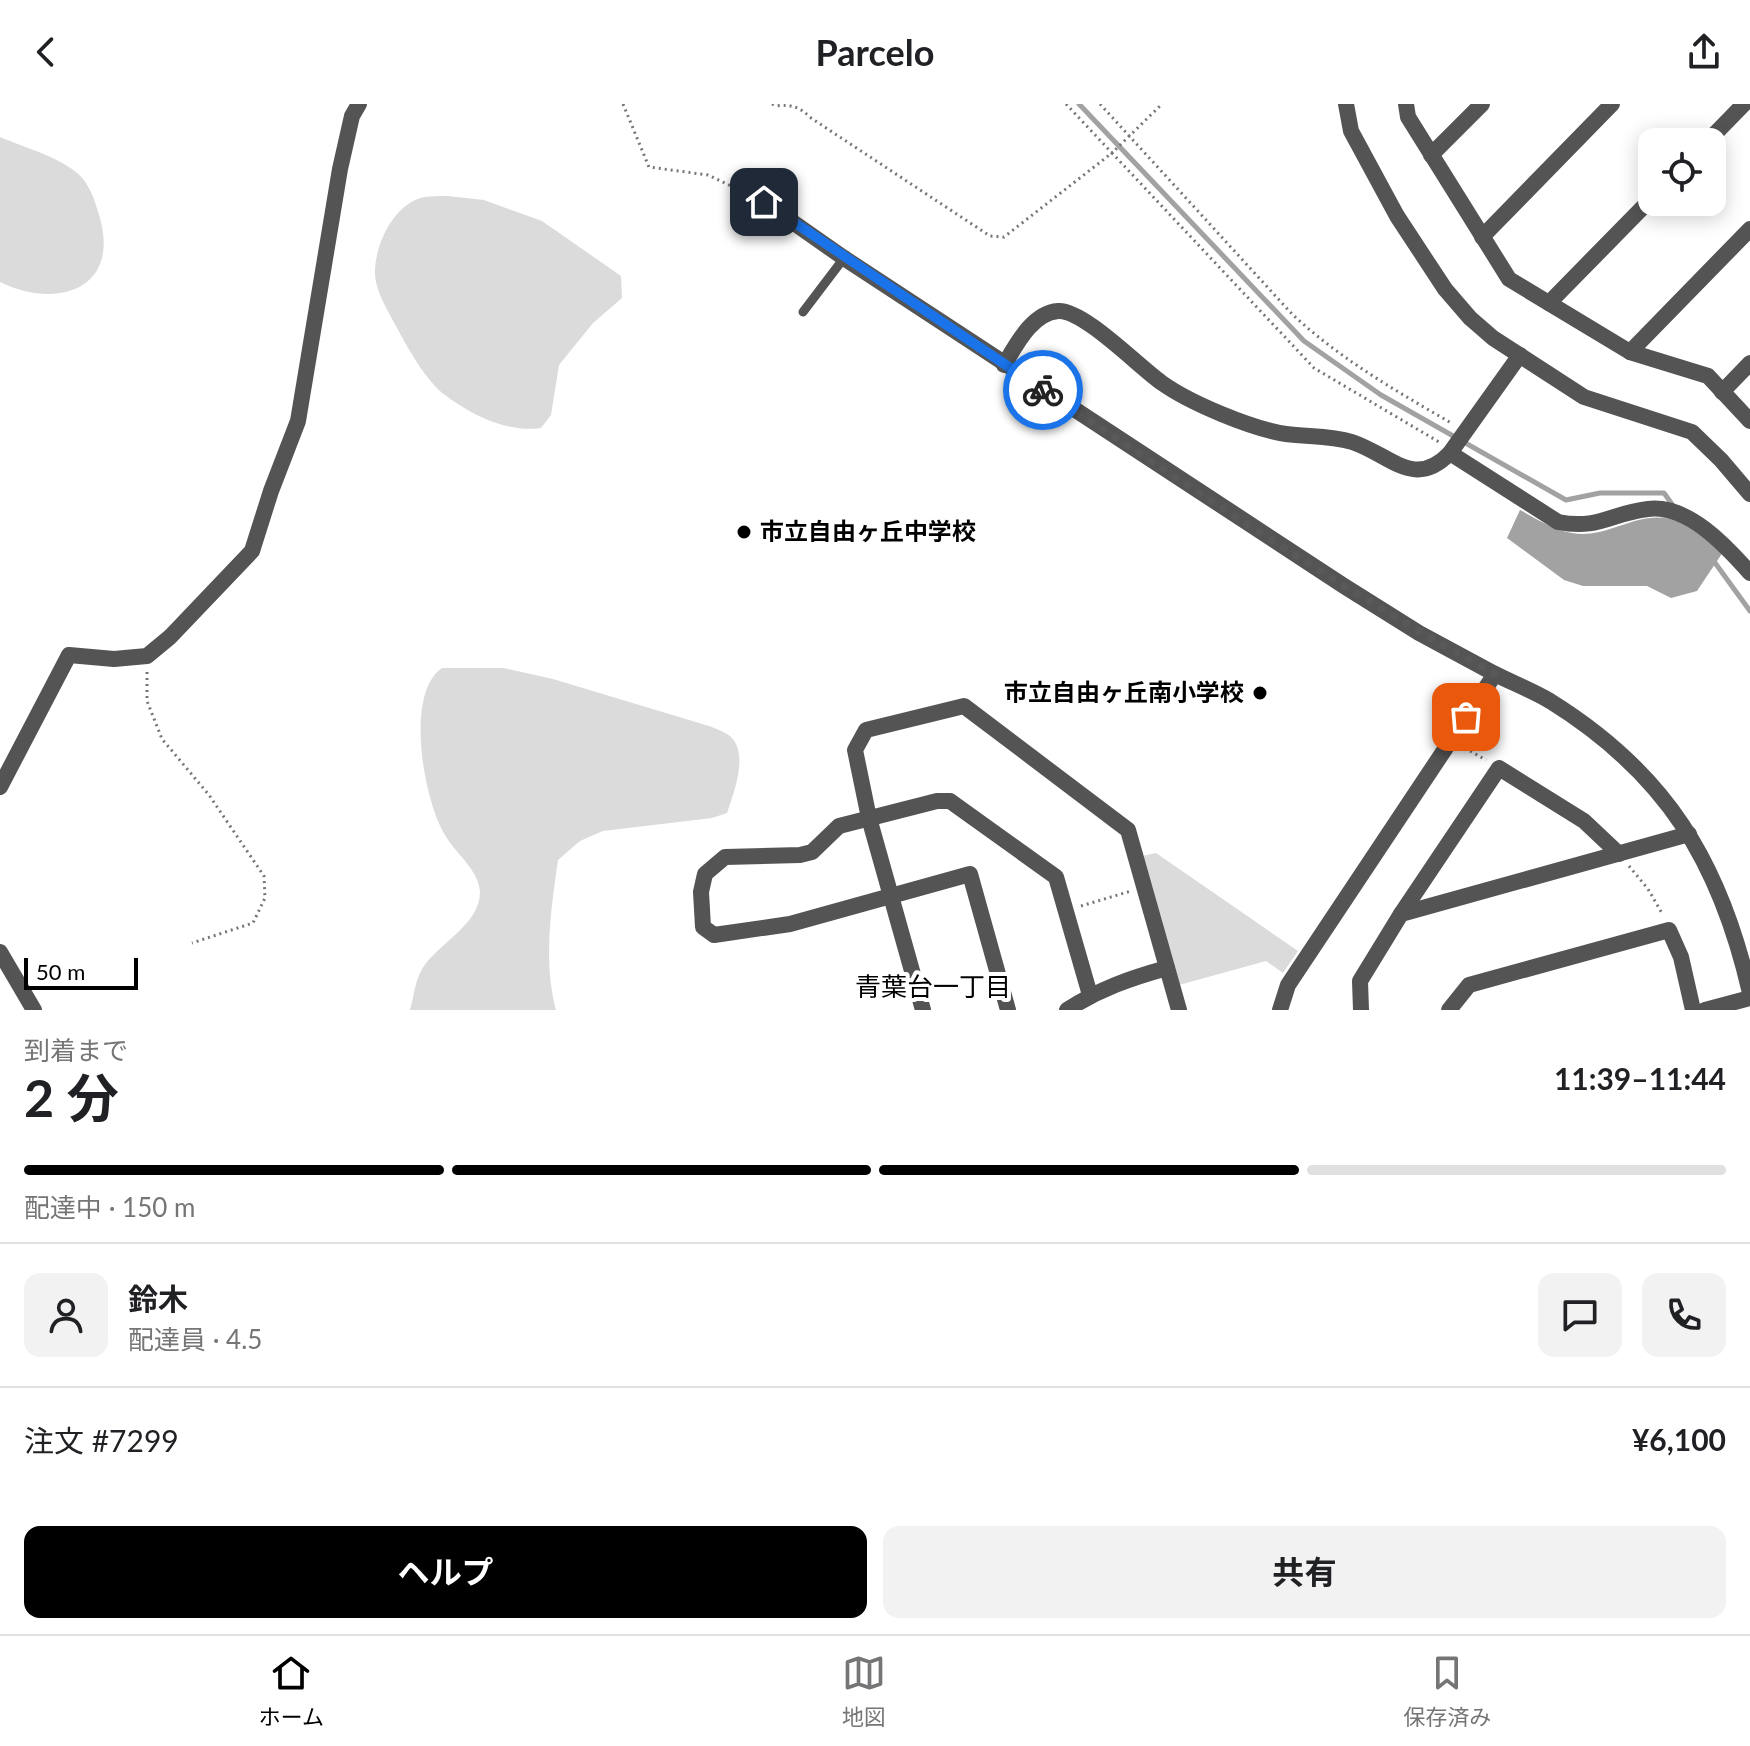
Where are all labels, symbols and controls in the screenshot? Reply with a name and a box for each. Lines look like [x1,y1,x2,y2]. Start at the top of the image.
icon: back [24,30,68,74]
text: Parcelo [816,30,934,74]
icon: share [1682,30,1726,74]
map controls [1638,128,1726,216]
button: locate [1638,128,1726,216]
pin [730,168,798,236]
icon: home [742,180,786,224]
courier [1003,350,1083,430]
icon: bike [1021,368,1065,412]
place label: 市立自由ヶ丘中学校 [760,516,976,545]
marker: 市立自由ヶ丘中学校 [735,523,753,541]
place label: 市立自由ヶ丘南小学校 [1004,677,1244,706]
pin [1432,683,1500,751]
marker: 市立自由ヶ丘南小学校 [1251,684,1269,702]
icon: bag [1444,695,1488,739]
scale bar [24,954,138,990]
text: 50 m [36,958,85,985]
district label: 青葉台一丁目 [855,970,1011,1002]
text: 到着まで [24,1034,128,1066]
text: 11:39–11:44 [1554,1060,1726,1096]
text: 2 分 [24,1066,119,1128]
text: 配達中 · 150 m [24,1191,195,1223]
button: person [24,1273,108,1357]
button: chat [1538,1273,1622,1357]
button: phone [1642,1273,1726,1357]
text: 鈴木 [128,1280,188,1316]
text: 配達員 · 4.5 [128,1323,262,1355]
text: ¥6,100 [1632,1421,1726,1457]
text: 注文 #7299 [24,1422,179,1458]
button: ヘルプ [24,1526,867,1618]
button: 共有 [883,1526,1726,1618]
tab: ホーム [259,1651,324,1731]
tab: 地図 [842,1651,886,1731]
tab: 保存済み [1403,1651,1491,1731]

